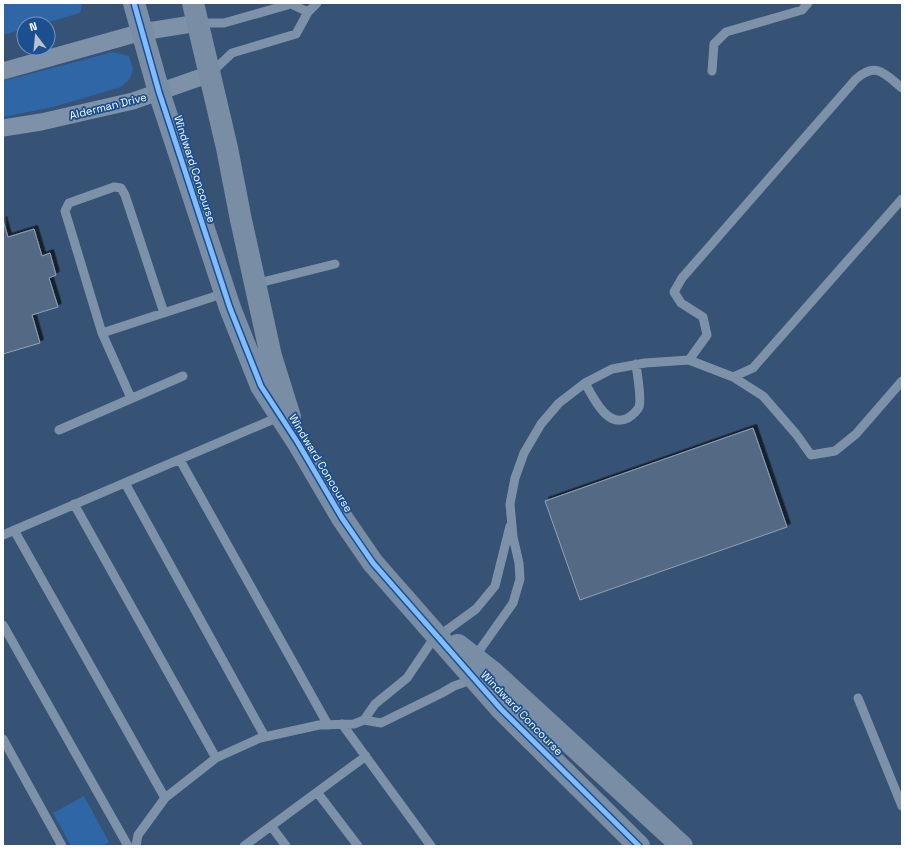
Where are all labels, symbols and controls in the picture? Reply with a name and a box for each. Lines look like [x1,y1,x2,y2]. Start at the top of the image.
north arrow [16,16,56,56]
text: N [28,19,39,34]
street label: Alderman Drive [68,90,148,122]
street label: Windward Concourse [171,114,219,224]
street label: Windward Concourse [286,411,356,515]
street label: Windward Concourse [478,668,566,758]

